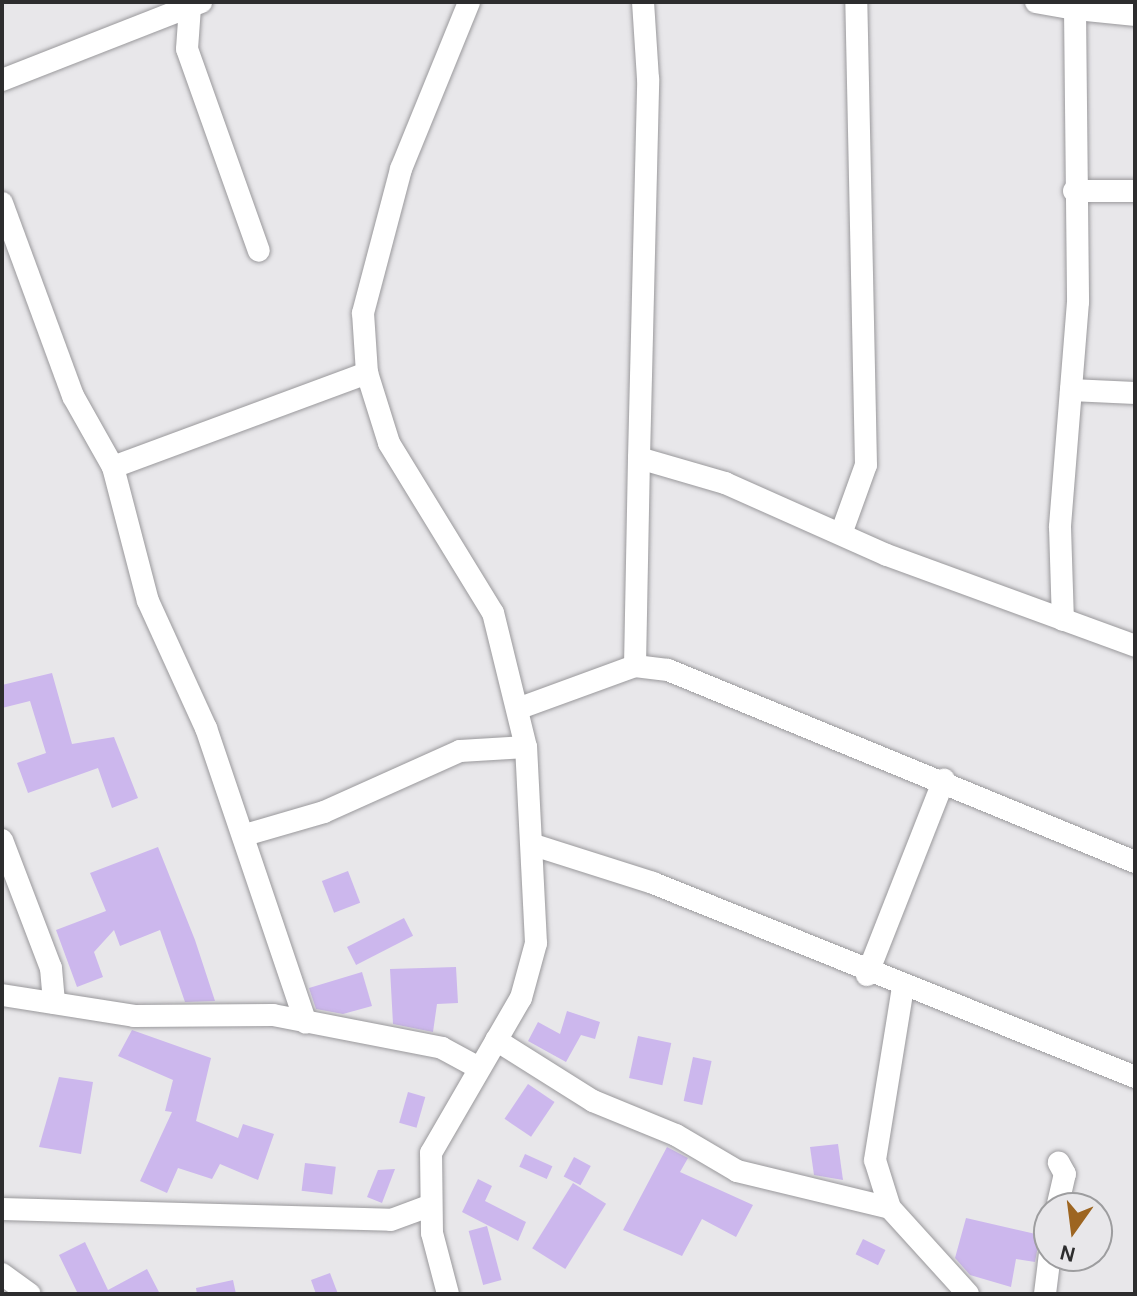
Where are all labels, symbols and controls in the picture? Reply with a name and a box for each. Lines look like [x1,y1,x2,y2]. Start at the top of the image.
north arrow [1033,1192,1113,1272]
text: N [1057,1239,1078,1268]

